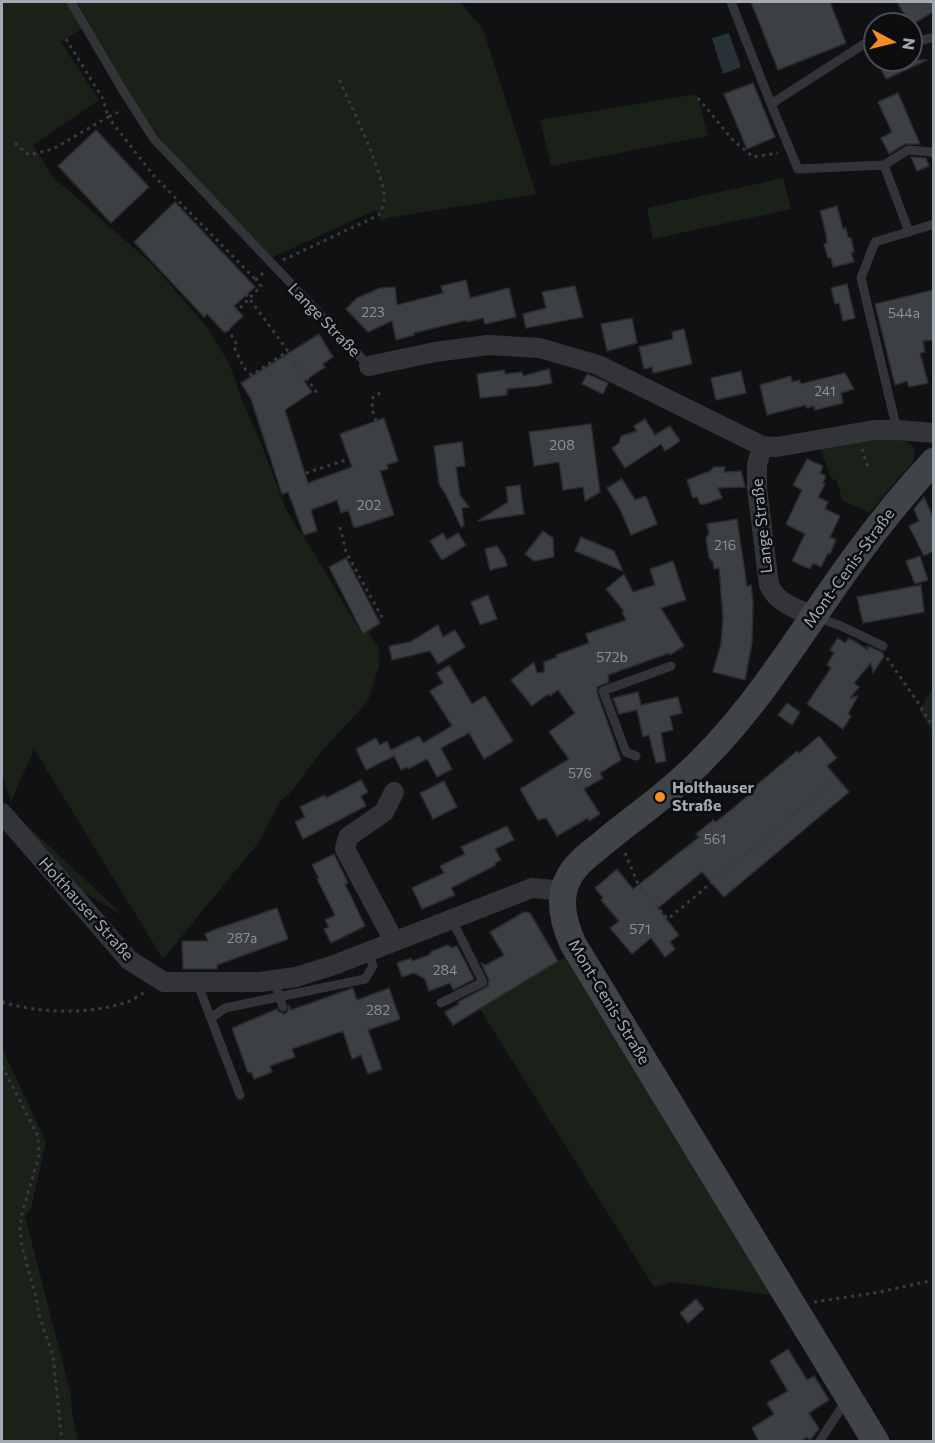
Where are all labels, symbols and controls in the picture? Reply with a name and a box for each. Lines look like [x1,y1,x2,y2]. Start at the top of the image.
north arrow [863,12,923,72]
text: N [899,37,920,51]
street label: Lange Straße [284,279,364,361]
house number: 223 [361,304,385,320]
house number: 544a [888,305,920,321]
house number: 241 [814,383,836,399]
house number: 208 [549,437,575,453]
street label: Lange Straße [747,478,777,574]
house number: 202 [357,497,381,513]
street label: Mont-Cenis-Straße [799,505,899,631]
house number: 216 [714,537,736,553]
house number: 572b [596,649,628,665]
house number: 576 [568,765,592,781]
place label: Holthauser Straße [672,778,754,816]
marker: Holthauser Straße [653,790,667,804]
house number: 561 [704,831,726,847]
street label: Holthauser Straße [35,853,137,965]
house number: 571 [629,921,651,937]
house number: 287a [227,930,257,946]
street label: Mont-Cenis-Straße [564,936,654,1068]
house number: 284 [433,962,457,978]
house number: 282 [366,1002,390,1018]

